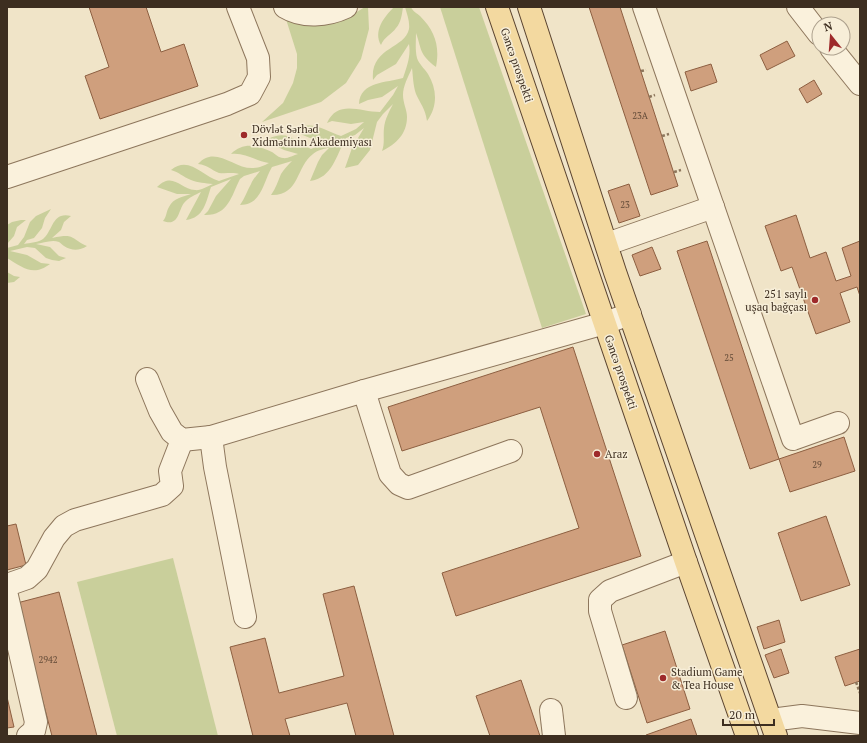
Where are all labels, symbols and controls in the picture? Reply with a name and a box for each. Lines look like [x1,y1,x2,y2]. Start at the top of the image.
north arrow [811,16,851,56]
text: N [822,18,835,34]
street label: Gəncə prospekti [498,26,536,104]
house number: 23A [632,110,649,122]
place label: Dövlət Sərhəd Xidmətinin Akademiyası [252,122,372,149]
marker: Dövlət Sərhəd Xidmətinin Akademiyası [239,130,249,140]
house number: 23 [620,199,630,211]
place label: 251 saylı uşaq bağçası [745,287,807,314]
marker: 251 saylı uşaq bağçası [810,295,820,305]
street label: Gəncə prospekti [602,333,640,411]
house number: 25 [724,352,734,364]
place label: Araz [605,447,628,461]
marker: Araz [592,449,602,459]
house number: 29 [812,459,822,471]
house number: 2942 [38,654,58,666]
place label: Stadium Game & Tea House [671,665,743,692]
marker: Stadium Game & Tea House [658,673,668,683]
scale bar [723,701,774,727]
text: 20 m [729,707,756,722]

